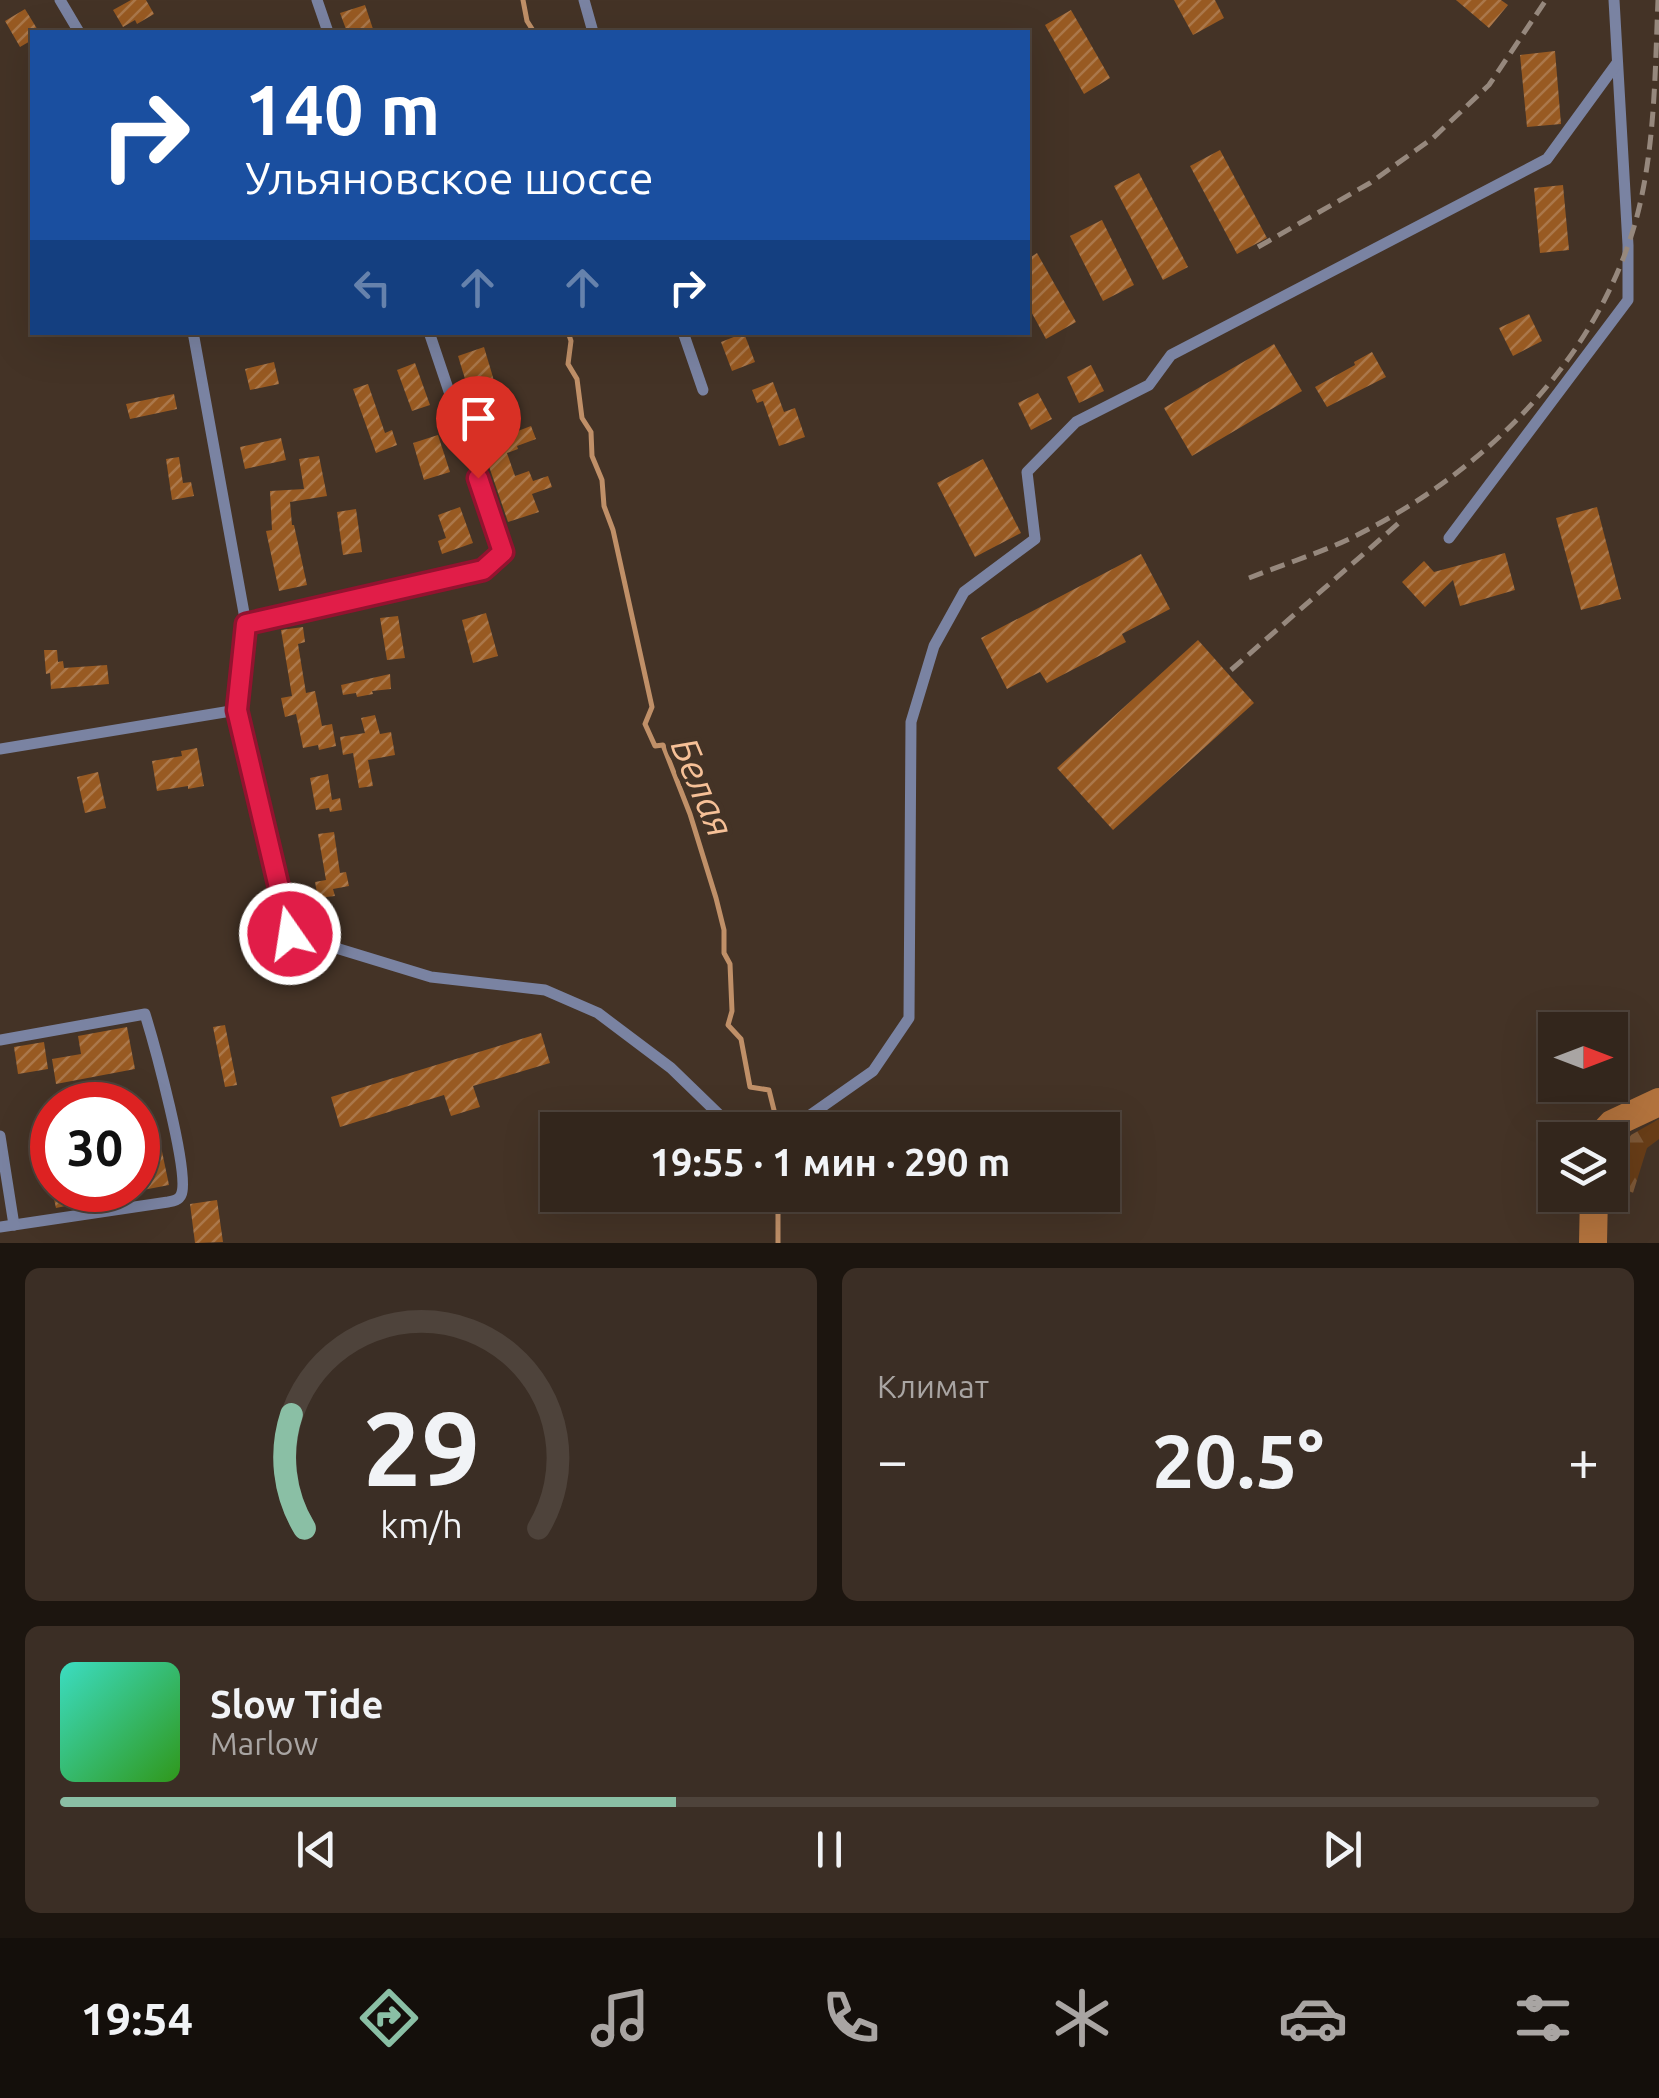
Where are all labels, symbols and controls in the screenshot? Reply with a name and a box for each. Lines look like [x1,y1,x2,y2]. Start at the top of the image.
icon: right [80,70,210,200]
text: 140 m [245,70,440,148]
text: Ульяновское шоссе [245,152,653,203]
icon: left [345,260,400,315]
icon: ahead [450,260,505,315]
icon: ahead [555,260,610,315]
icon: right [660,260,715,315]
pin [436,376,521,479]
icon: arrive [451,391,506,446]
water label: Белая [663,731,742,842]
position arrow [238,882,342,986]
north arrow [1538,1012,1628,1102]
map controls [1538,1012,1628,1212]
speed limit sign: 30 [30,1082,160,1212]
button: layers [1538,1122,1628,1212]
text: 19:55 · 1 мин · 290 m [650,1141,1010,1183]
text: Климат [877,1368,989,1404]
text: 29 [362,1389,480,1506]
text: 20.5° [1152,1418,1324,1502]
text: − [877,1429,908,1490]
text: + [1568,1429,1599,1490]
text: km/h [380,1505,462,1545]
text: Slow Tide [210,1683,383,1725]
text: Marlow [210,1725,318,1761]
icon: previous [289,1822,344,1877]
icon: pause [802,1822,857,1877]
icon: next [1315,1822,1370,1877]
icon: directions [354,1983,424,2053]
icon: music [585,1983,655,2053]
icon: phone [816,1983,886,2053]
icon: climate [1047,1983,1117,2053]
icon: car [1278,1983,1348,2053]
icon: filters [1508,1983,1578,2053]
text: 19:54 [80,1993,193,2044]

